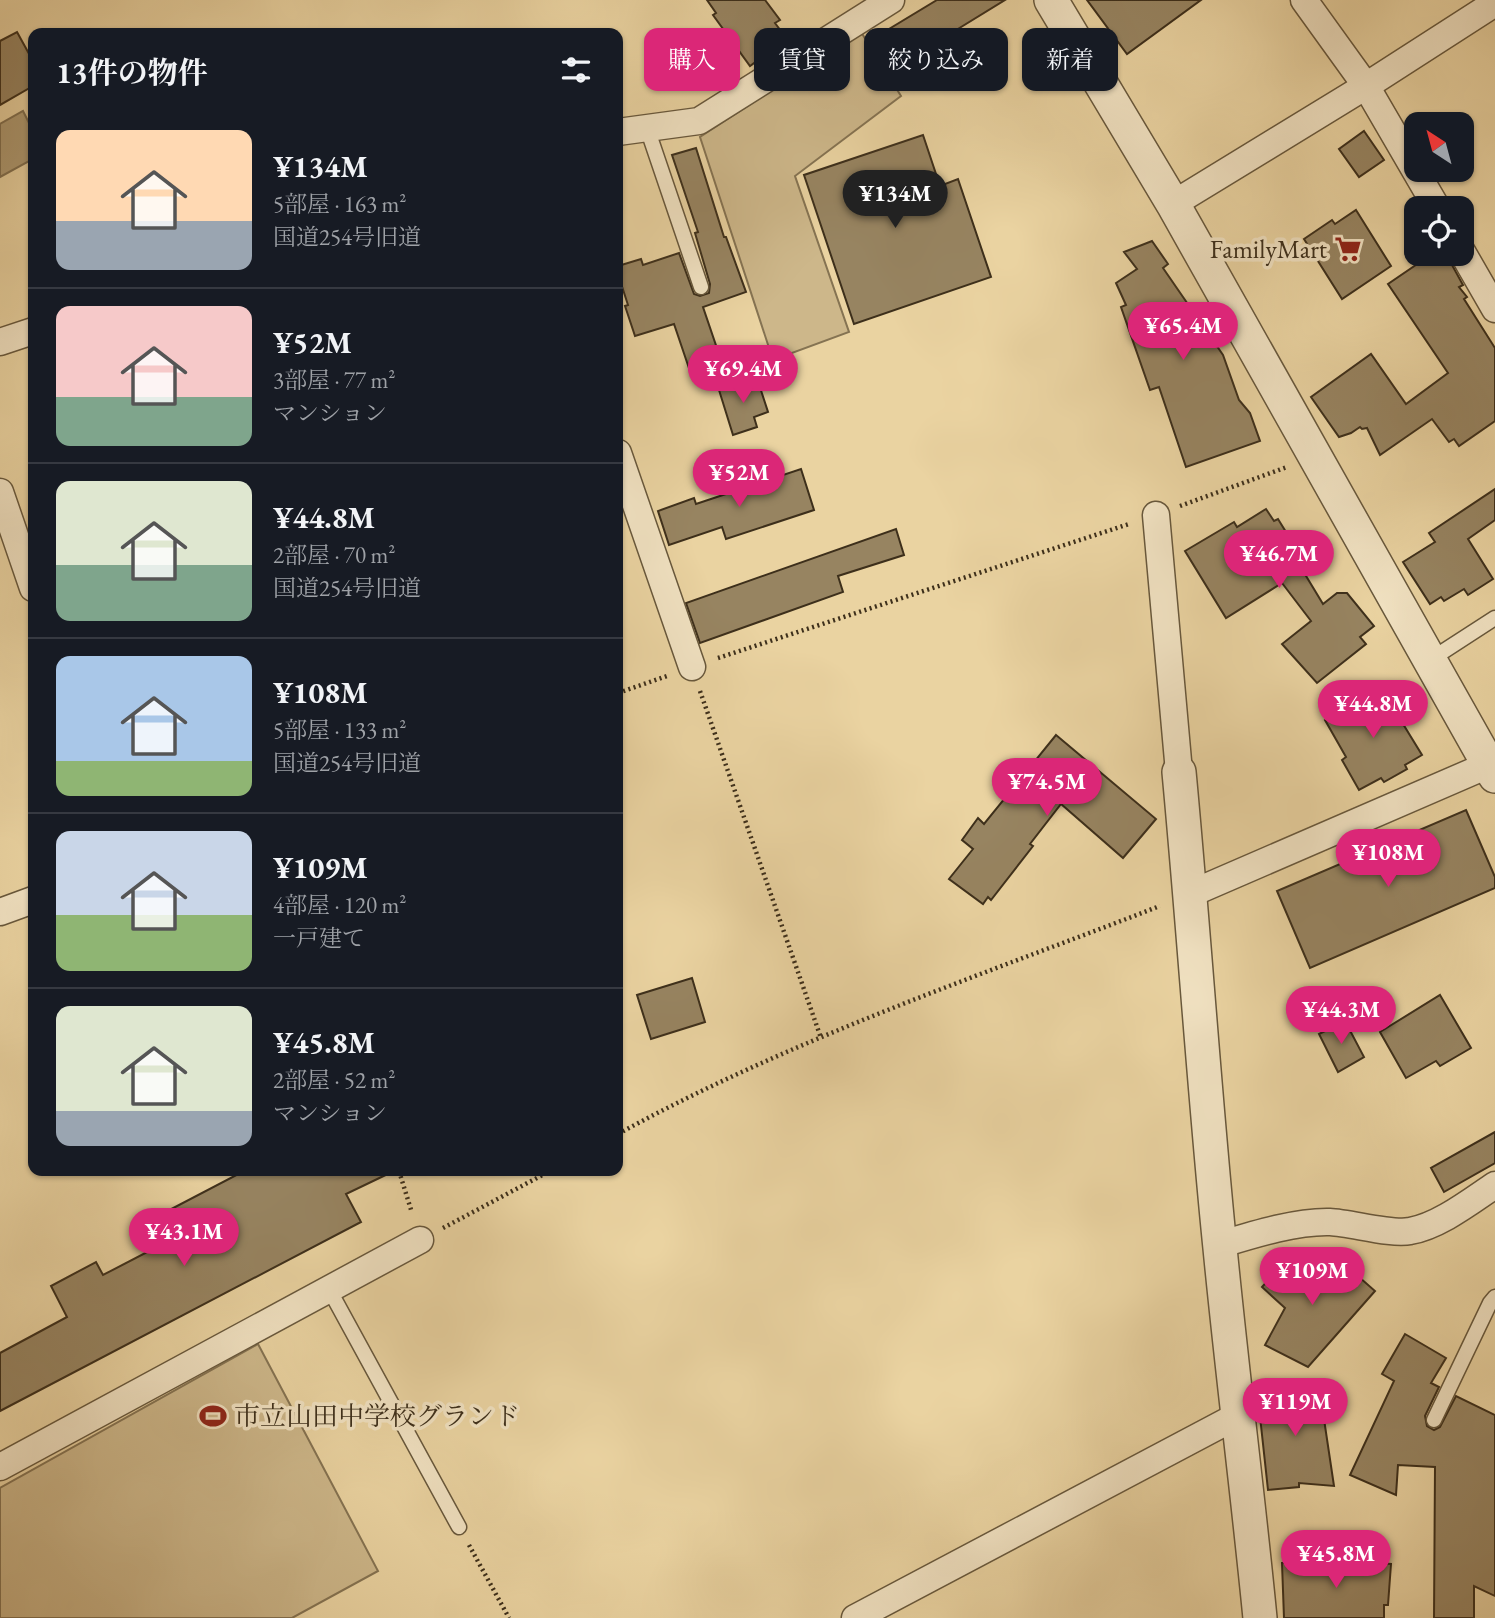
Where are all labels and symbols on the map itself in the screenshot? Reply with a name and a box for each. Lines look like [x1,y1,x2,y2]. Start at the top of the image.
north arrow [1404,112,1474,182]
pin: ¥134M [846,170,944,230]
place label: FamilyMart [1210,232,1327,266]
supermarket icon: FamilyMart [1333,234,1363,264]
pin: ¥65.4M [1126,302,1240,362]
pin: ¥69.4M [686,346,800,405]
pin: ¥52M [698,449,780,509]
pin: ¥46.7M [1222,530,1336,590]
pin: ¥44.8M [1316,680,1430,740]
pin: ¥74.5M [990,758,1104,818]
pin: ¥108M [1339,830,1437,889]
pin: ¥44.3M [1284,986,1398,1046]
pin: ¥43.1M [127,1208,241,1268]
pin: ¥109M [1263,1248,1361,1307]
pin: ¥119M [1246,1378,1344,1438]
place label: 市立山田中学校グランド [234,1399,520,1433]
sports icon: 市立山田中学校グランド [198,1401,228,1431]
pin: ¥45.8M [1279,1530,1393,1590]

